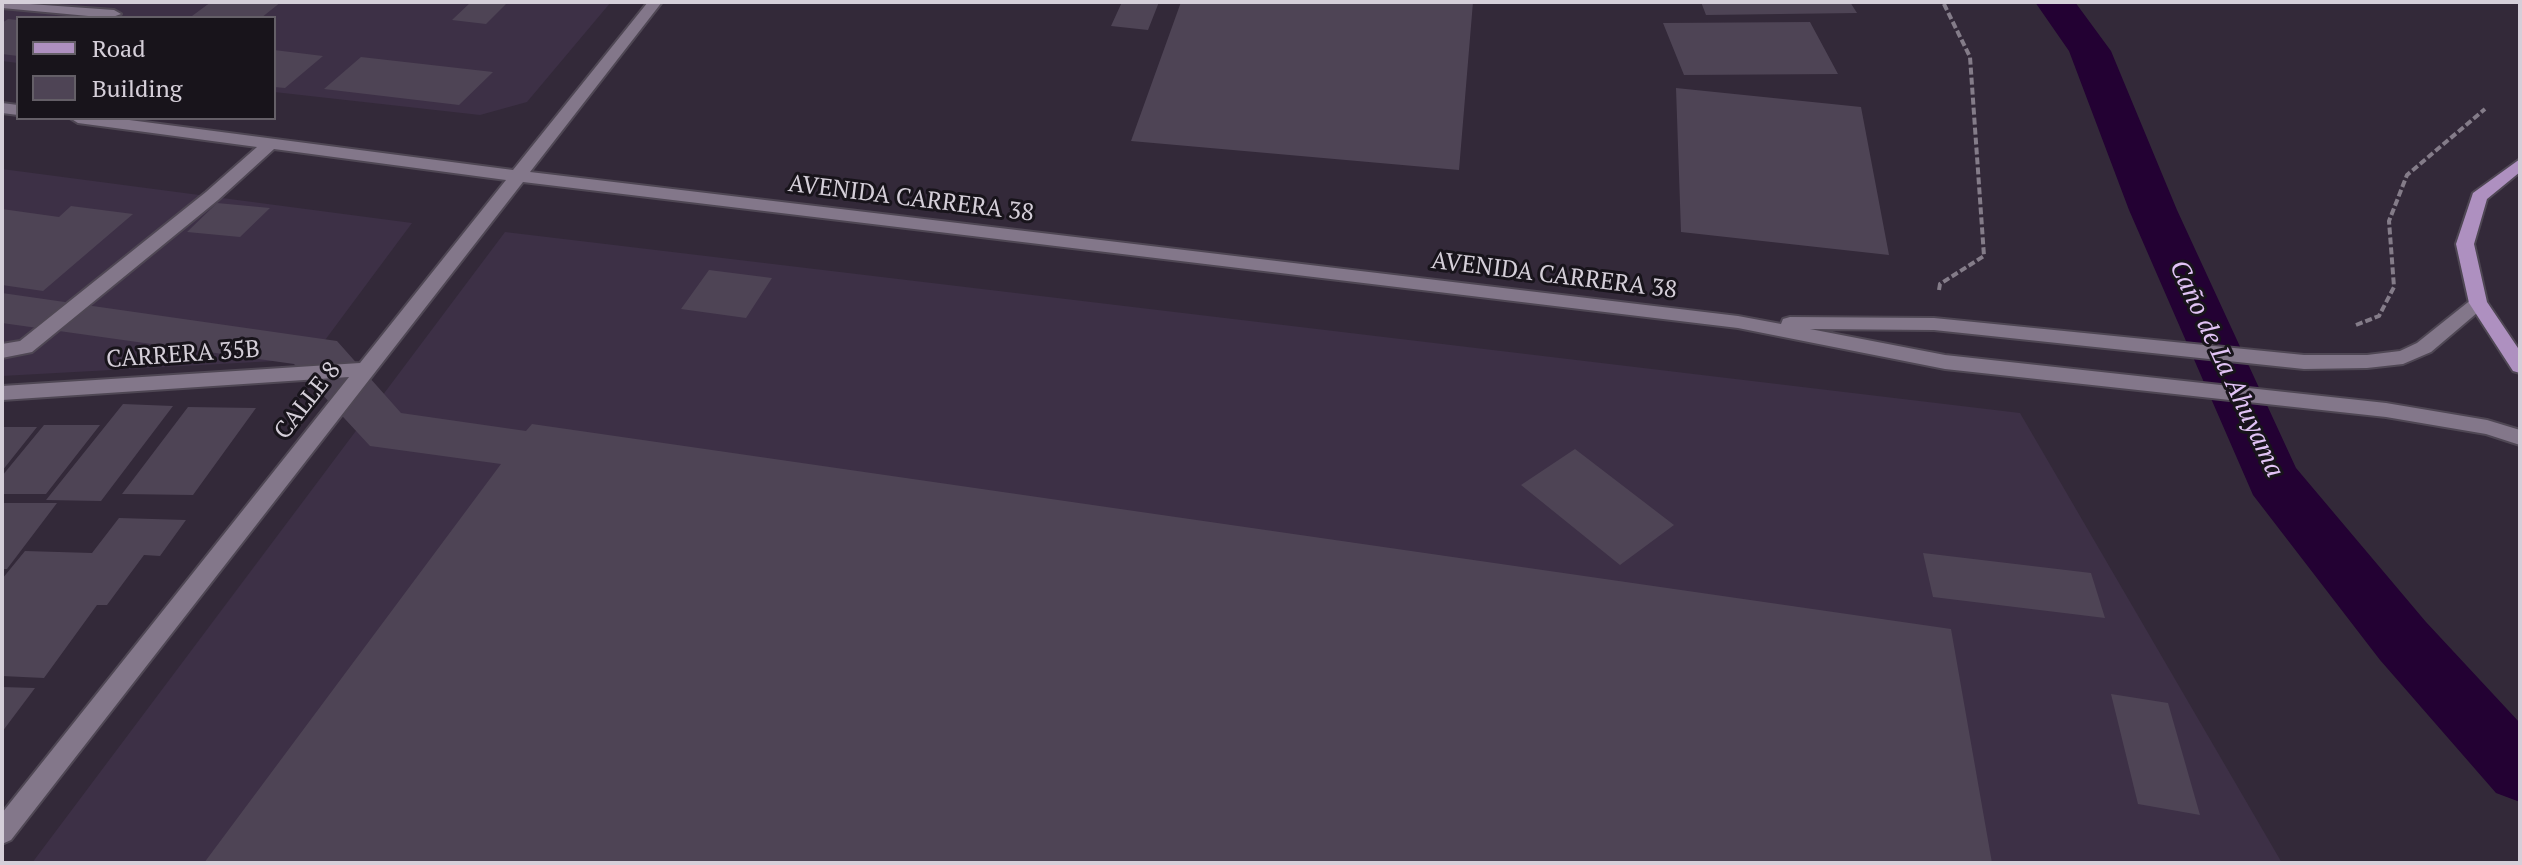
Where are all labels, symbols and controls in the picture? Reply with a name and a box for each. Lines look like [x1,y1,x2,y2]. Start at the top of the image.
legend [16,16,276,120]
text: Road [92,32,146,64]
text: Building [92,72,182,104]
street label: AVENIDA CARRERA 38 [787,170,1035,228]
street label: AVENIDA CARRERA 38 [1430,247,1678,305]
water label: Caño de La Ahuyama [2162,255,2290,483]
street label: CARRERA 35B [105,335,261,375]
street label: CALLE 8 [269,357,347,445]

